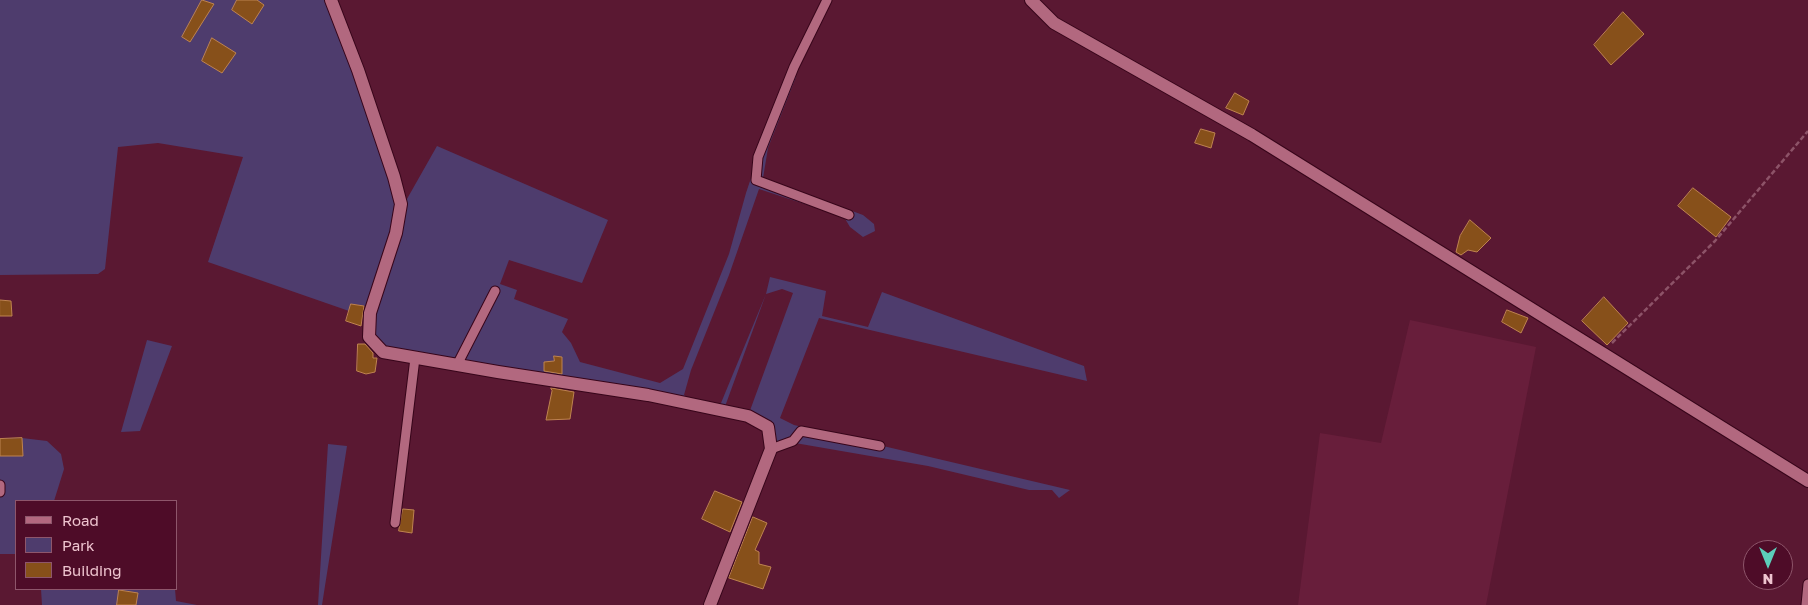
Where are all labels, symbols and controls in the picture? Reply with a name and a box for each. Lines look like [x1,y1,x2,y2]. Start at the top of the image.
legend [15,500,178,590]
text: Road [62,511,99,529]
text: Park [62,536,94,554]
north arrow [1743,540,1793,590]
text: Building [62,561,122,579]
text: N [1763,571,1773,588]

